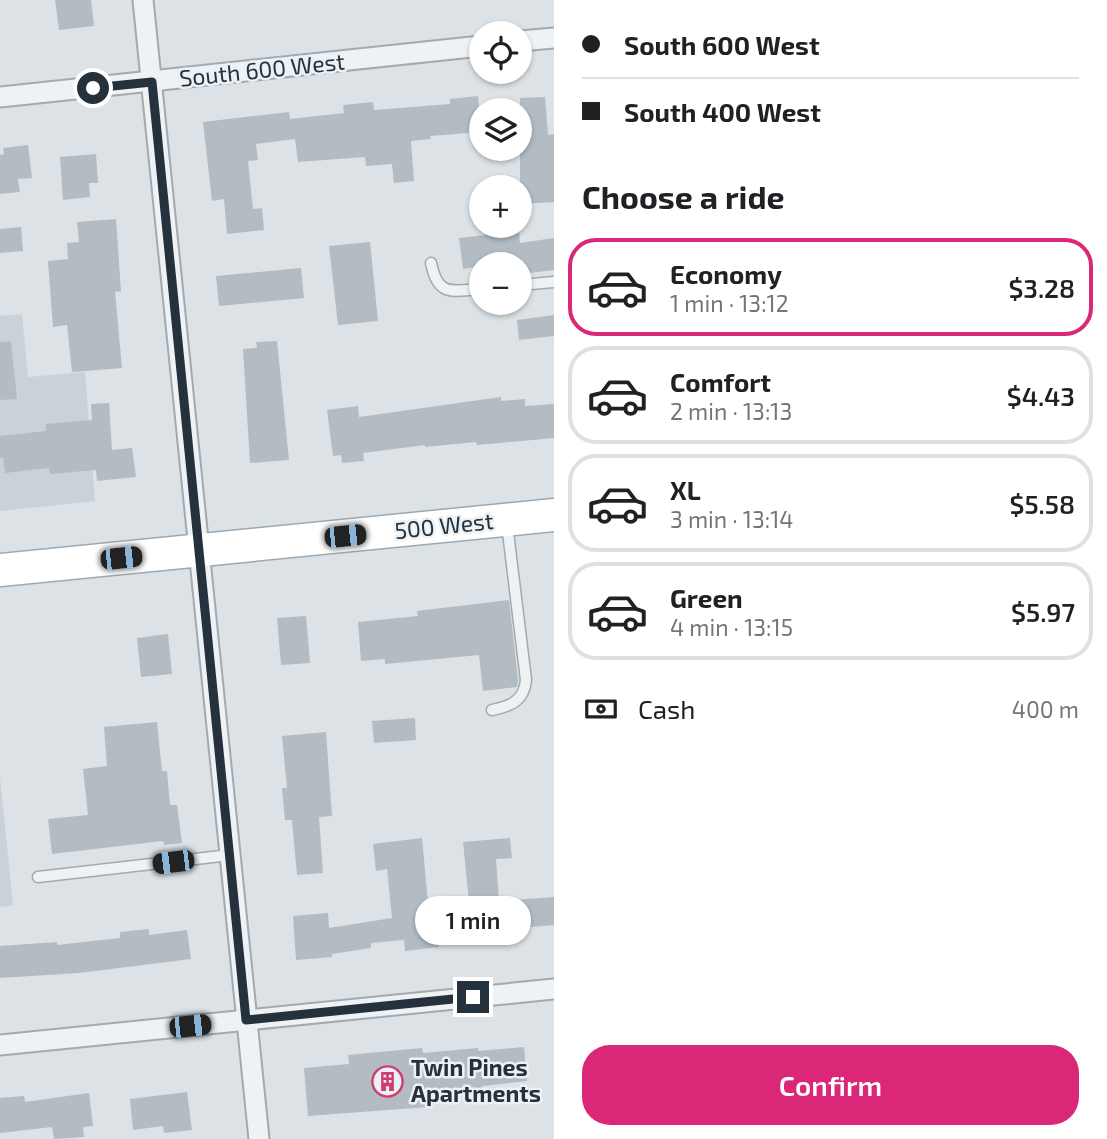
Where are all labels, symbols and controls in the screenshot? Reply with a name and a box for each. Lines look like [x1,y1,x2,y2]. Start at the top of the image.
map controls [469,21,532,315]
button: locate [469,21,532,84]
text: South 600 West [624,29,820,60]
street label: South 600 West [178,46,346,92]
route start [77,72,109,104]
text: South 400 West [624,96,821,127]
button: layers [469,98,532,161]
button: + [469,175,532,238]
text: Choose a ride [582,177,785,215]
button: − [469,252,532,315]
icon: car [586,256,649,319]
text: Economy [670,258,782,289]
text: $3.28 [1008,272,1075,303]
text: 1 min · 13:12 [670,289,789,317]
icon: car [586,364,649,427]
text: Comfort [670,366,771,397]
text: $4.43 [1007,380,1075,411]
text: 2 min · 13:13 [670,397,792,425]
icon: car [586,472,649,535]
text: XL [670,474,701,505]
text: $5.58 [1010,488,1075,519]
text: 3 min · 13:14 [670,505,794,533]
street label: 500 West [393,506,495,544]
car [324,523,367,549]
car [100,545,143,571]
icon: car [586,580,649,643]
text: Green [670,582,743,613]
text: $5.97 [1011,596,1075,627]
text: 4 min · 13:15 [670,613,793,641]
icon: cash [582,690,620,728]
text: Cash [638,693,695,724]
text: 400 m [1012,695,1079,723]
car [151,849,196,875]
callout: 1 min [415,895,531,944]
text: 1 min [446,906,500,934]
route end [457,981,489,1013]
car [169,1013,212,1039]
button: Confirm [582,1045,1079,1125]
place label: Twin Pines Apartments [411,1053,541,1107]
building icon: Twin Pines Apartments [371,1064,405,1098]

